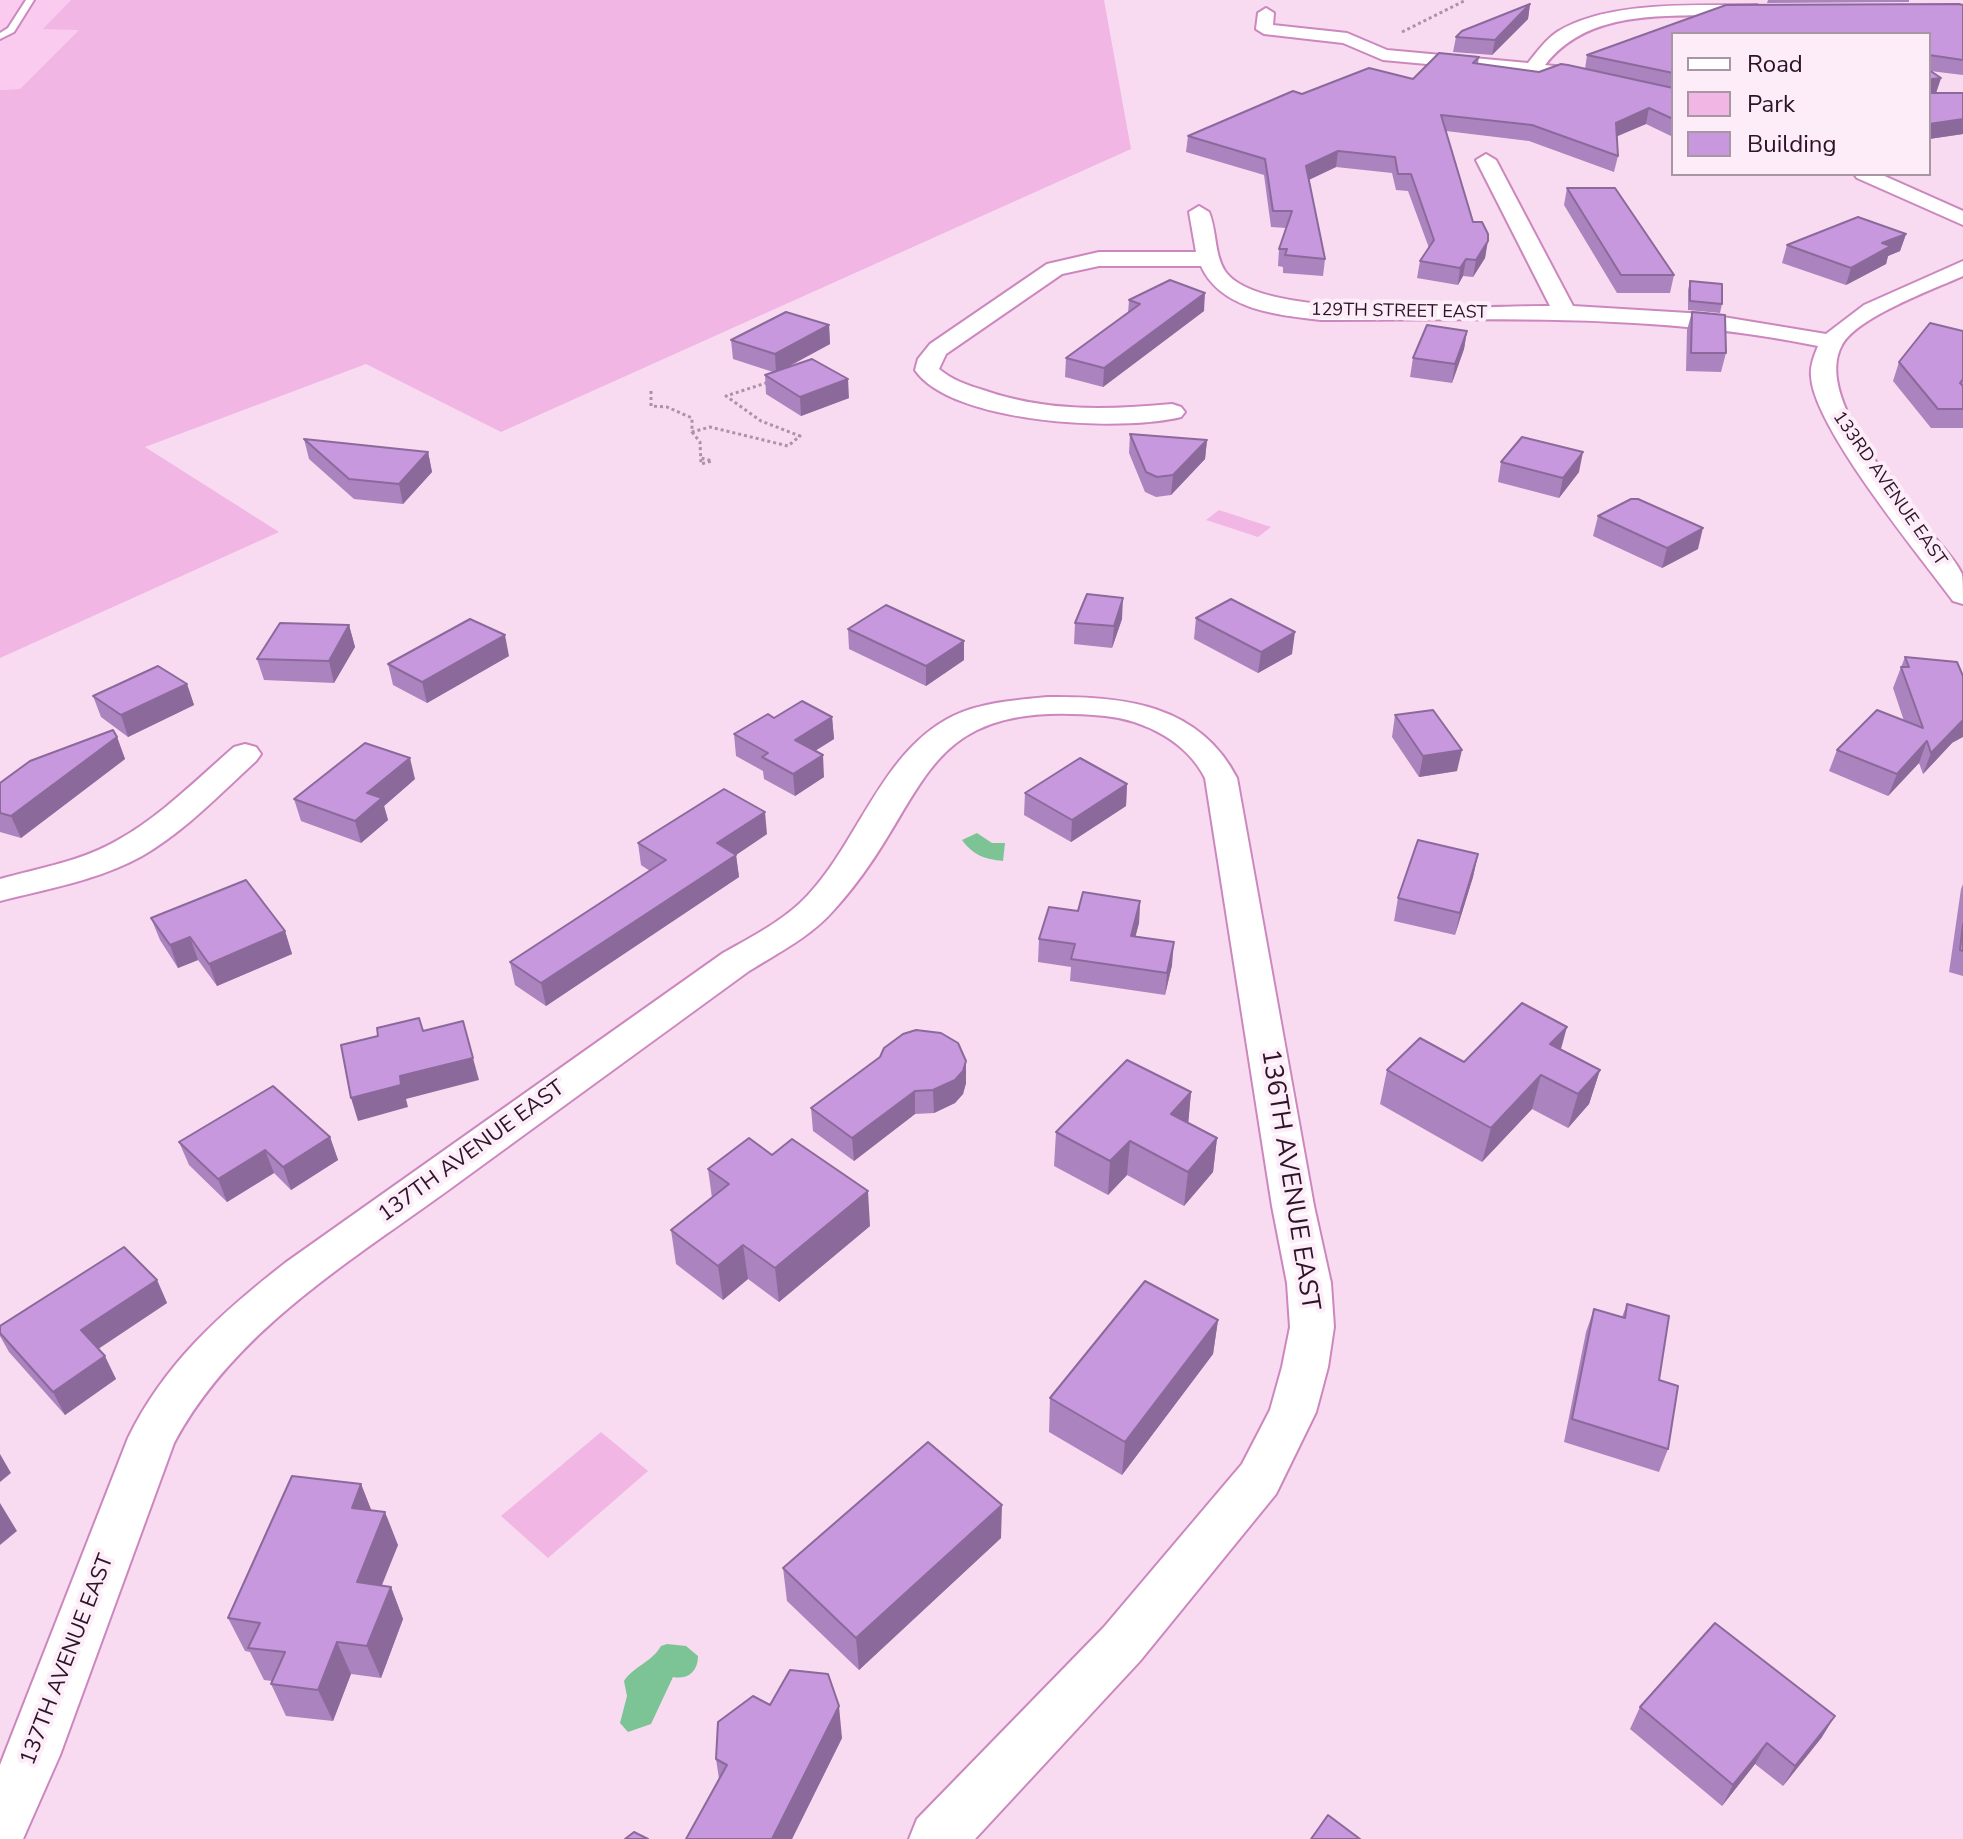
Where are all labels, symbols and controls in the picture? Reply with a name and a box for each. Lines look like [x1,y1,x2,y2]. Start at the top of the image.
legend [1671,32,1931,176]
text: Road [1747,48,1803,80]
text: Park [1747,88,1795,120]
text: Building [1747,128,1837,160]
street label: 129TH STREET EAST [1311,300,1487,324]
street label: 133RD AVENUE EAST [1827,407,1951,571]
street label: 136TH AVENUE EAST [1253,1047,1325,1313]
street label: 137TH AVENUE EAST [374,1076,570,1228]
street label: 137TH AVENUE EAST [16,1551,120,1769]

